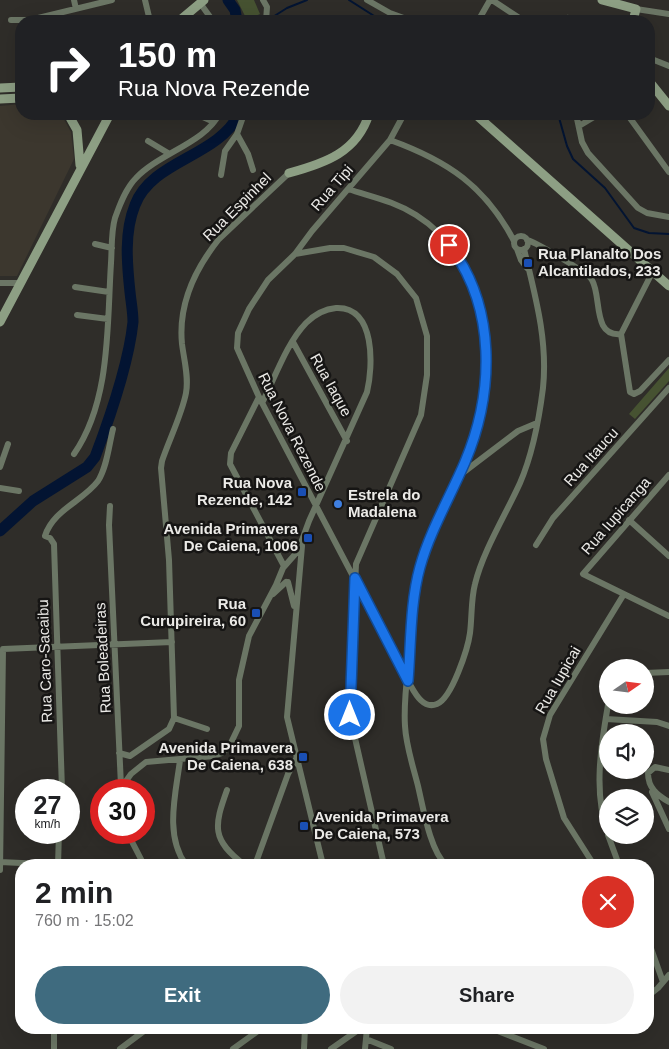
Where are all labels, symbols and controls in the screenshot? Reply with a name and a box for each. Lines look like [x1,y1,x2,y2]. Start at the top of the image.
icon: right [35,35,100,100]
text: 150 m [118,35,217,74]
text: Rua Nova Rezende [118,76,310,101]
street label: Rua Tipi [307,161,356,214]
street label: Rua Espinhel [199,169,274,244]
pin [428,224,470,266]
icon: arrive [435,231,463,259]
place label: Rua Planalto Dos Alcantilados, 233 [538,245,661,279]
marker: Rua Planalto Dos Alcantilados, 233 [522,257,534,269]
street label: Rua Iaque [307,350,356,419]
street label: Rua Nova Rezende [255,370,330,494]
street label: Rua Itaucu [560,424,621,489]
street label: Rua Iupicanga [577,473,654,558]
place label: Rua Nova Rezende, 142 [197,474,293,508]
marker: Rua Nova Rezende, 142 [296,486,308,498]
place label: Estrela do Madalena [348,486,421,520]
marker: Estrela do Madalena [332,498,344,510]
place label: Avenida Primavera De Caiena, 1006 [163,520,299,554]
marker: Avenida Primavera De Caiena, 1006 [302,532,314,544]
place label: Rua Curupireira, 60 [140,595,247,629]
street label: Rua Caro-Sacaibu [34,599,55,723]
street label: Rua Boleadeiras [91,602,114,714]
marker: Rua Curupireira, 60 [250,607,262,619]
street label: Rua Iupicai [531,643,584,716]
north arrow [599,659,654,714]
map controls [599,659,654,844]
position arrow [323,688,375,740]
button: sound [599,724,654,779]
place label: Avenida Primavera De Caiena, 638 [158,739,294,773]
marker: Avenida Primavera De Caiena, 638 [297,751,309,763]
speed limit sign: 30 [90,779,155,844]
button: layers [599,789,654,844]
text: 27 [34,791,61,819]
place label: Avenida Primavera De Caiena, 573 [314,808,449,842]
text: km/h [34,817,61,831]
marker: Avenida Primavera De Caiena, 573 [298,820,310,832]
text: 2 min [35,876,113,909]
button: close [582,876,634,928]
text: 760 m · 15:02 [35,912,134,929]
button: Exit [35,966,330,1024]
button: Share [340,966,634,1024]

